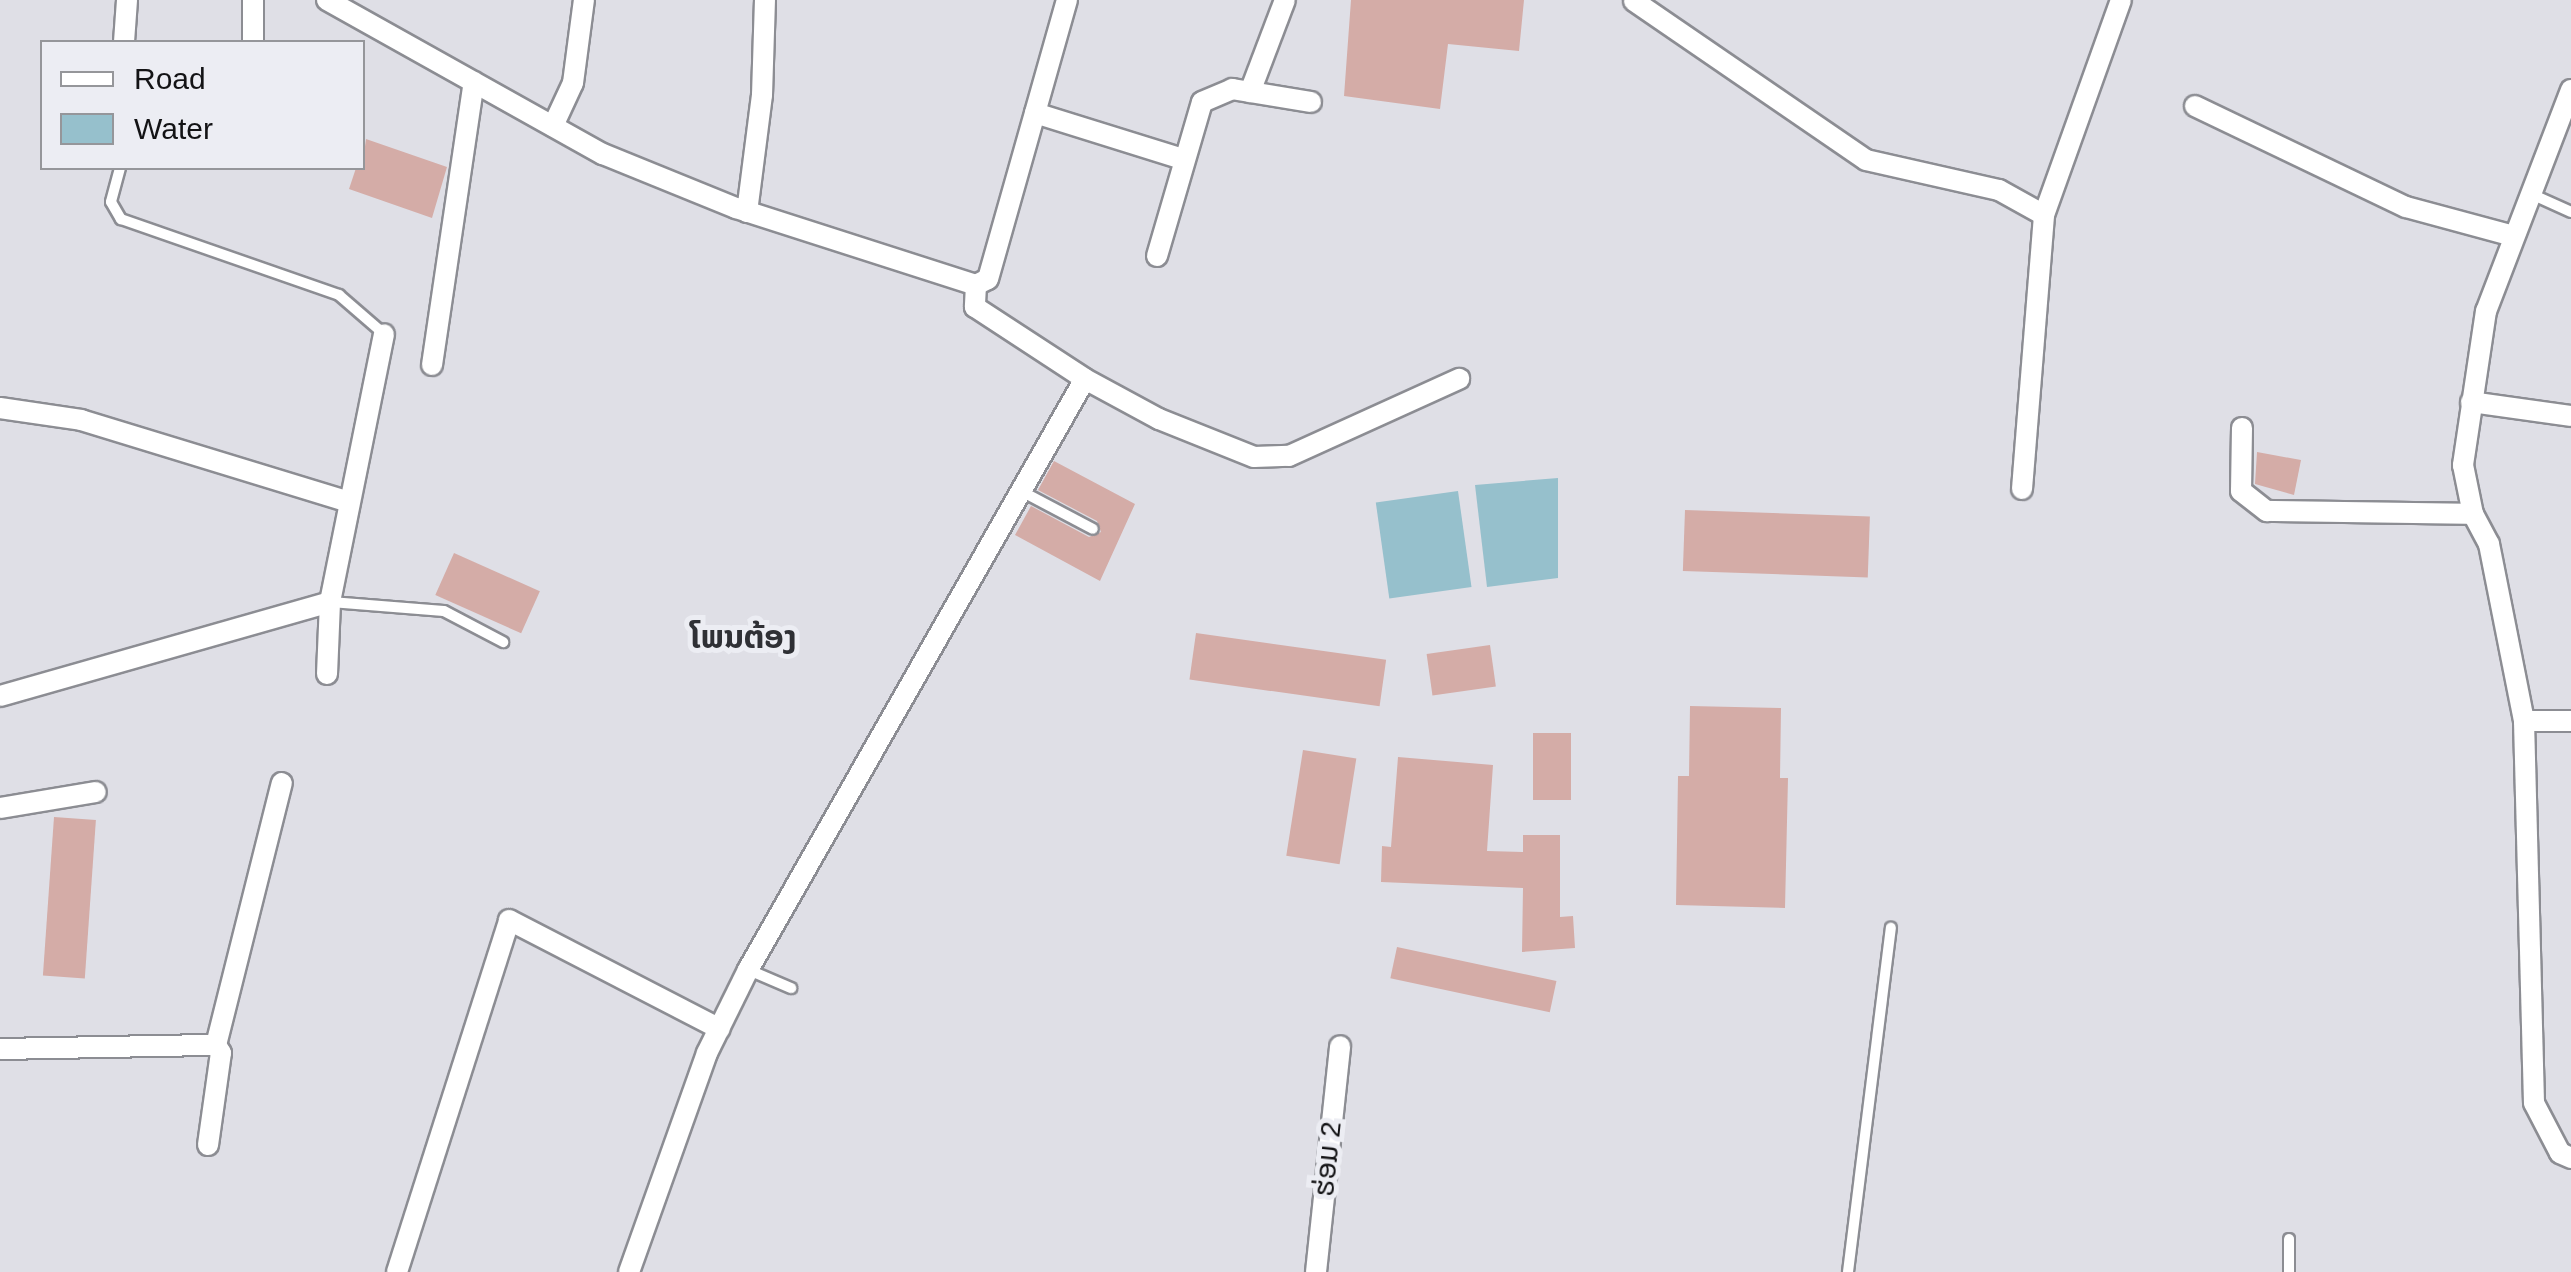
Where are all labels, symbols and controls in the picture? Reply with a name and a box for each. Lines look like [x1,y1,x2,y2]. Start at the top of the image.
legend [40,40,365,170]
text: Road [134,62,206,95]
text: Water [134,112,213,145]
district label: ໂພນຕ້ອງ [690,618,796,656]
street label: ຮ່ອມ 2 [1307,1120,1349,1198]

